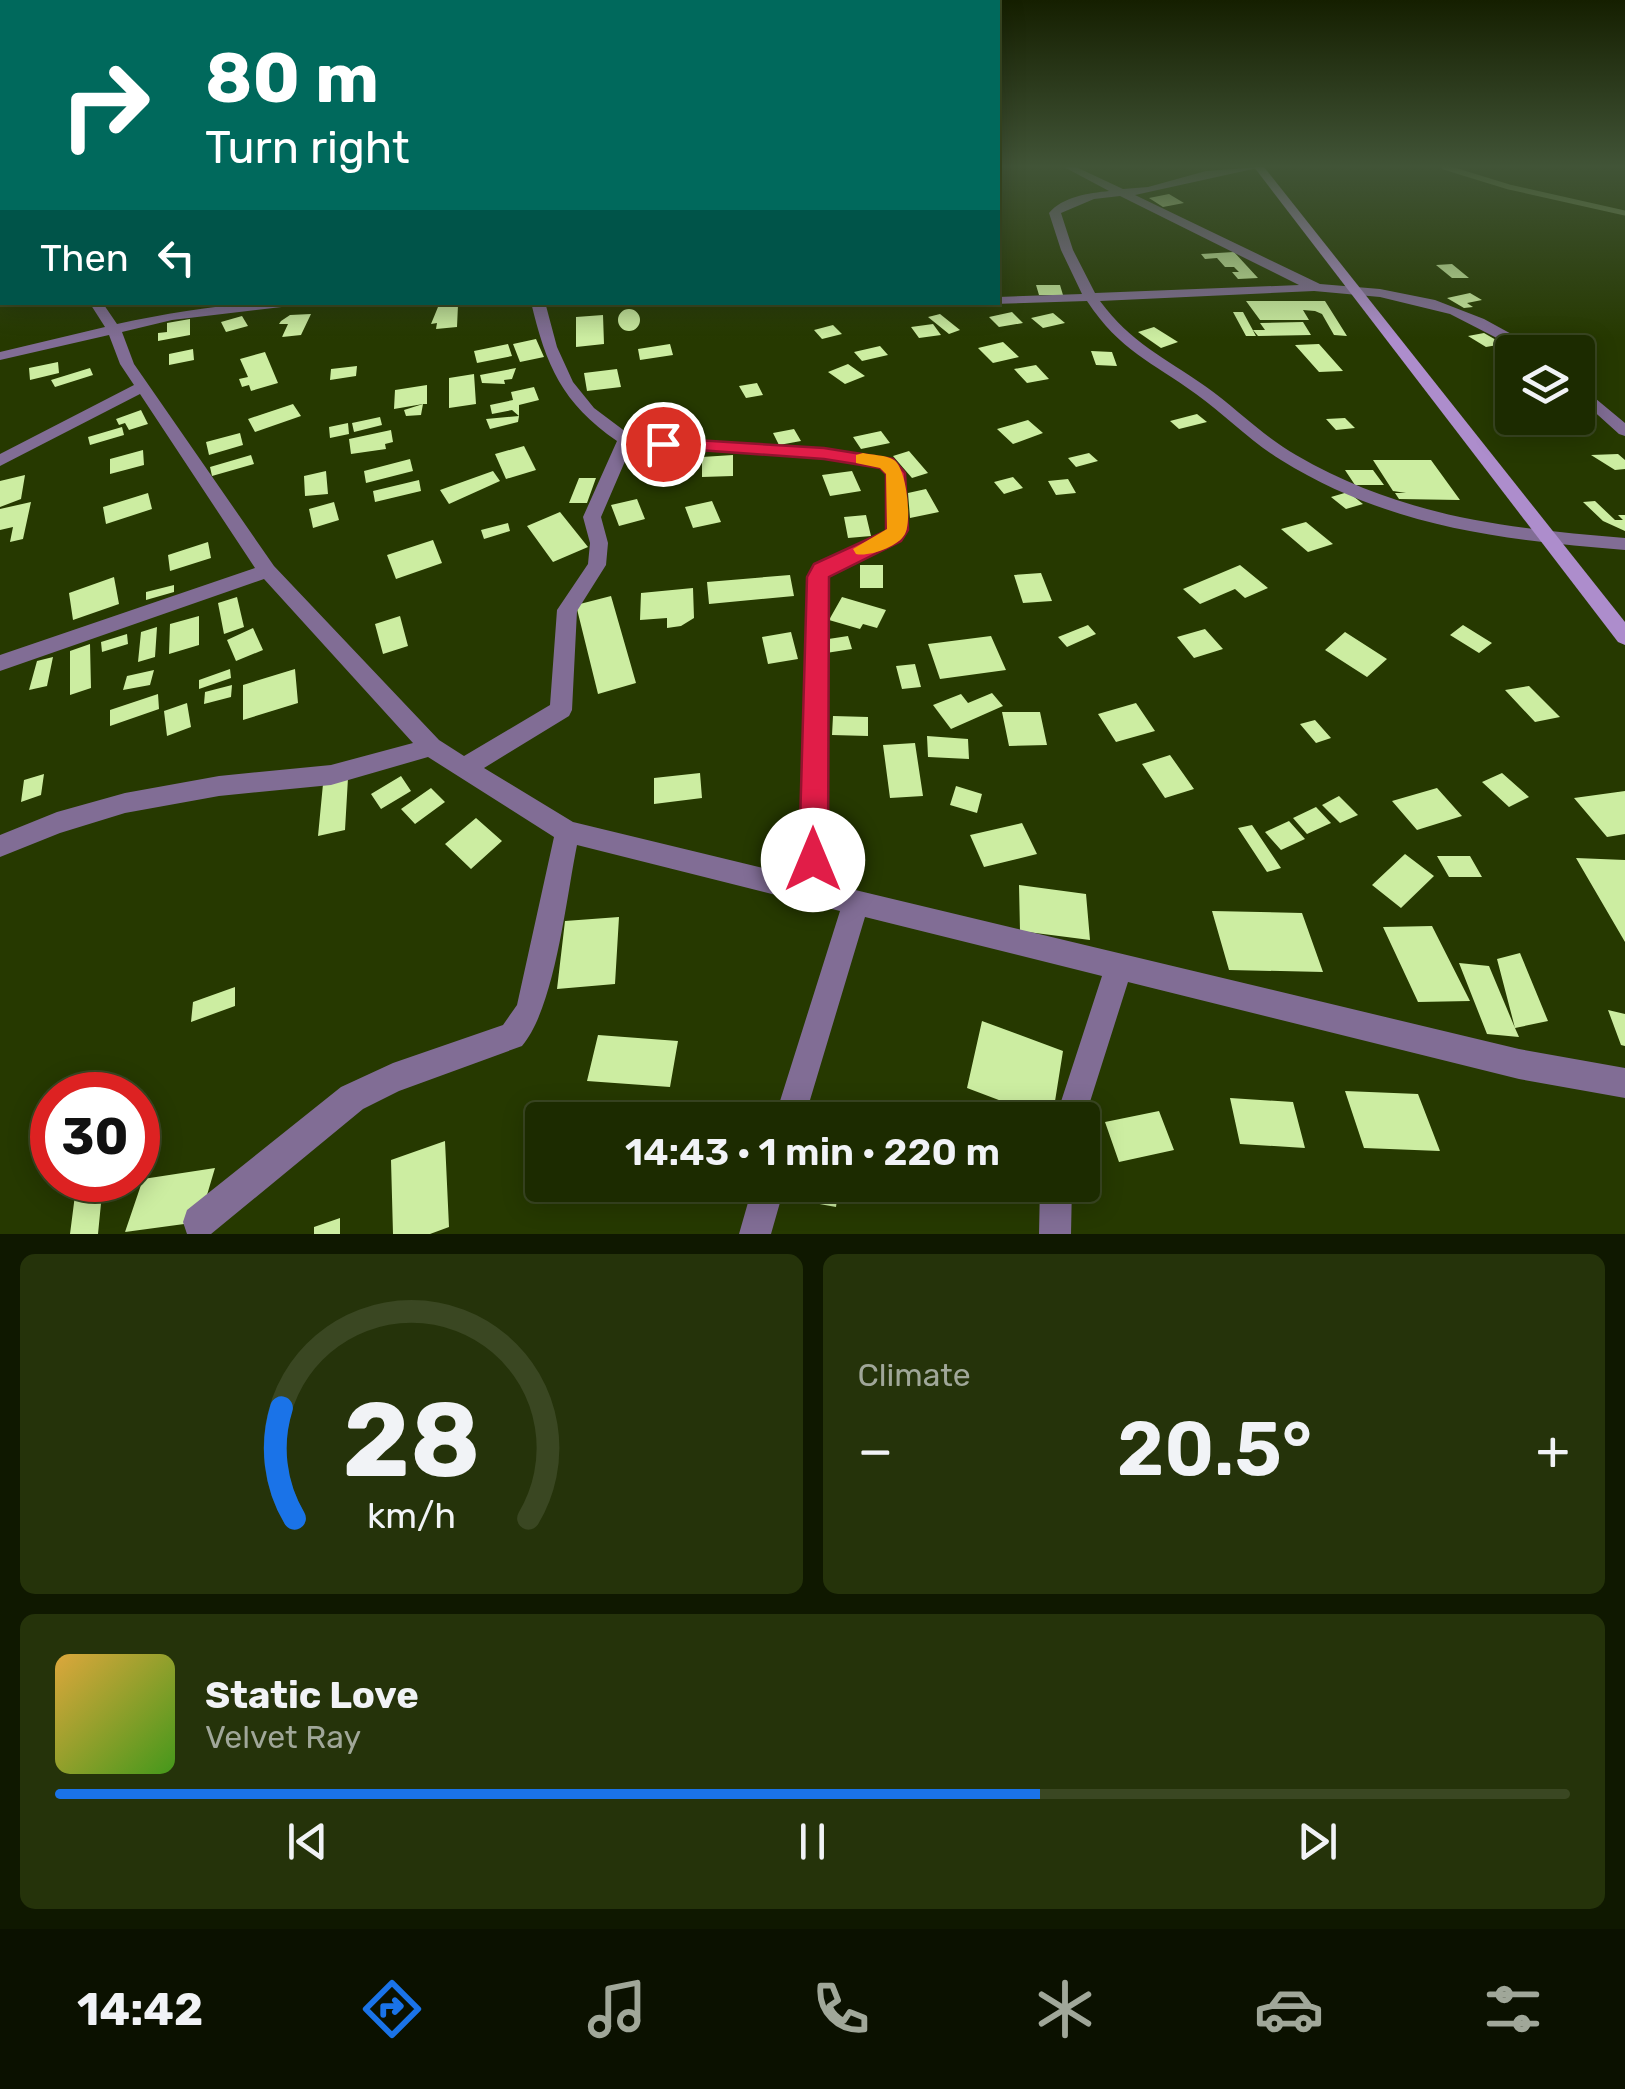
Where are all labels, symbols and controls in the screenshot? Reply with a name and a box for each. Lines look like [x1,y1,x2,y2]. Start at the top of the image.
text: 80 m [205,37,379,120]
icon: right [40,40,170,170]
text: Turn right [205,121,409,174]
icon: left [149,230,204,285]
text: Then [40,235,129,281]
map controls [1495,335,1595,435]
button: layers [1495,335,1595,435]
pin [621,402,706,487]
icon: arrive [636,417,691,472]
position arrow [761,808,865,912]
speed limit sign: 30 [30,1072,160,1202]
text: 14:43 · 1 min · 220 m [625,1129,1000,1175]
text: Climate [858,1356,971,1394]
text: 28 [342,1379,480,1502]
text: 20.5° [1117,1405,1312,1494]
text: − [858,1418,893,1483]
text: + [1536,1418,1570,1483]
text: km/h [367,1495,456,1537]
text: Static Love [205,1672,419,1718]
text: Velvet Ray [205,1718,361,1756]
icon: previous [280,1814,335,1869]
icon: pause [785,1814,840,1869]
icon: next [1290,1814,1345,1869]
icon: directions [357,1974,427,2044]
icon: music [582,1974,652,2044]
icon: phone [806,1974,876,2044]
icon: climate [1030,1974,1100,2044]
icon: car [1254,1974,1324,2044]
icon: filters [1478,1974,1548,2044]
text: 14:42 [77,1983,203,2036]

